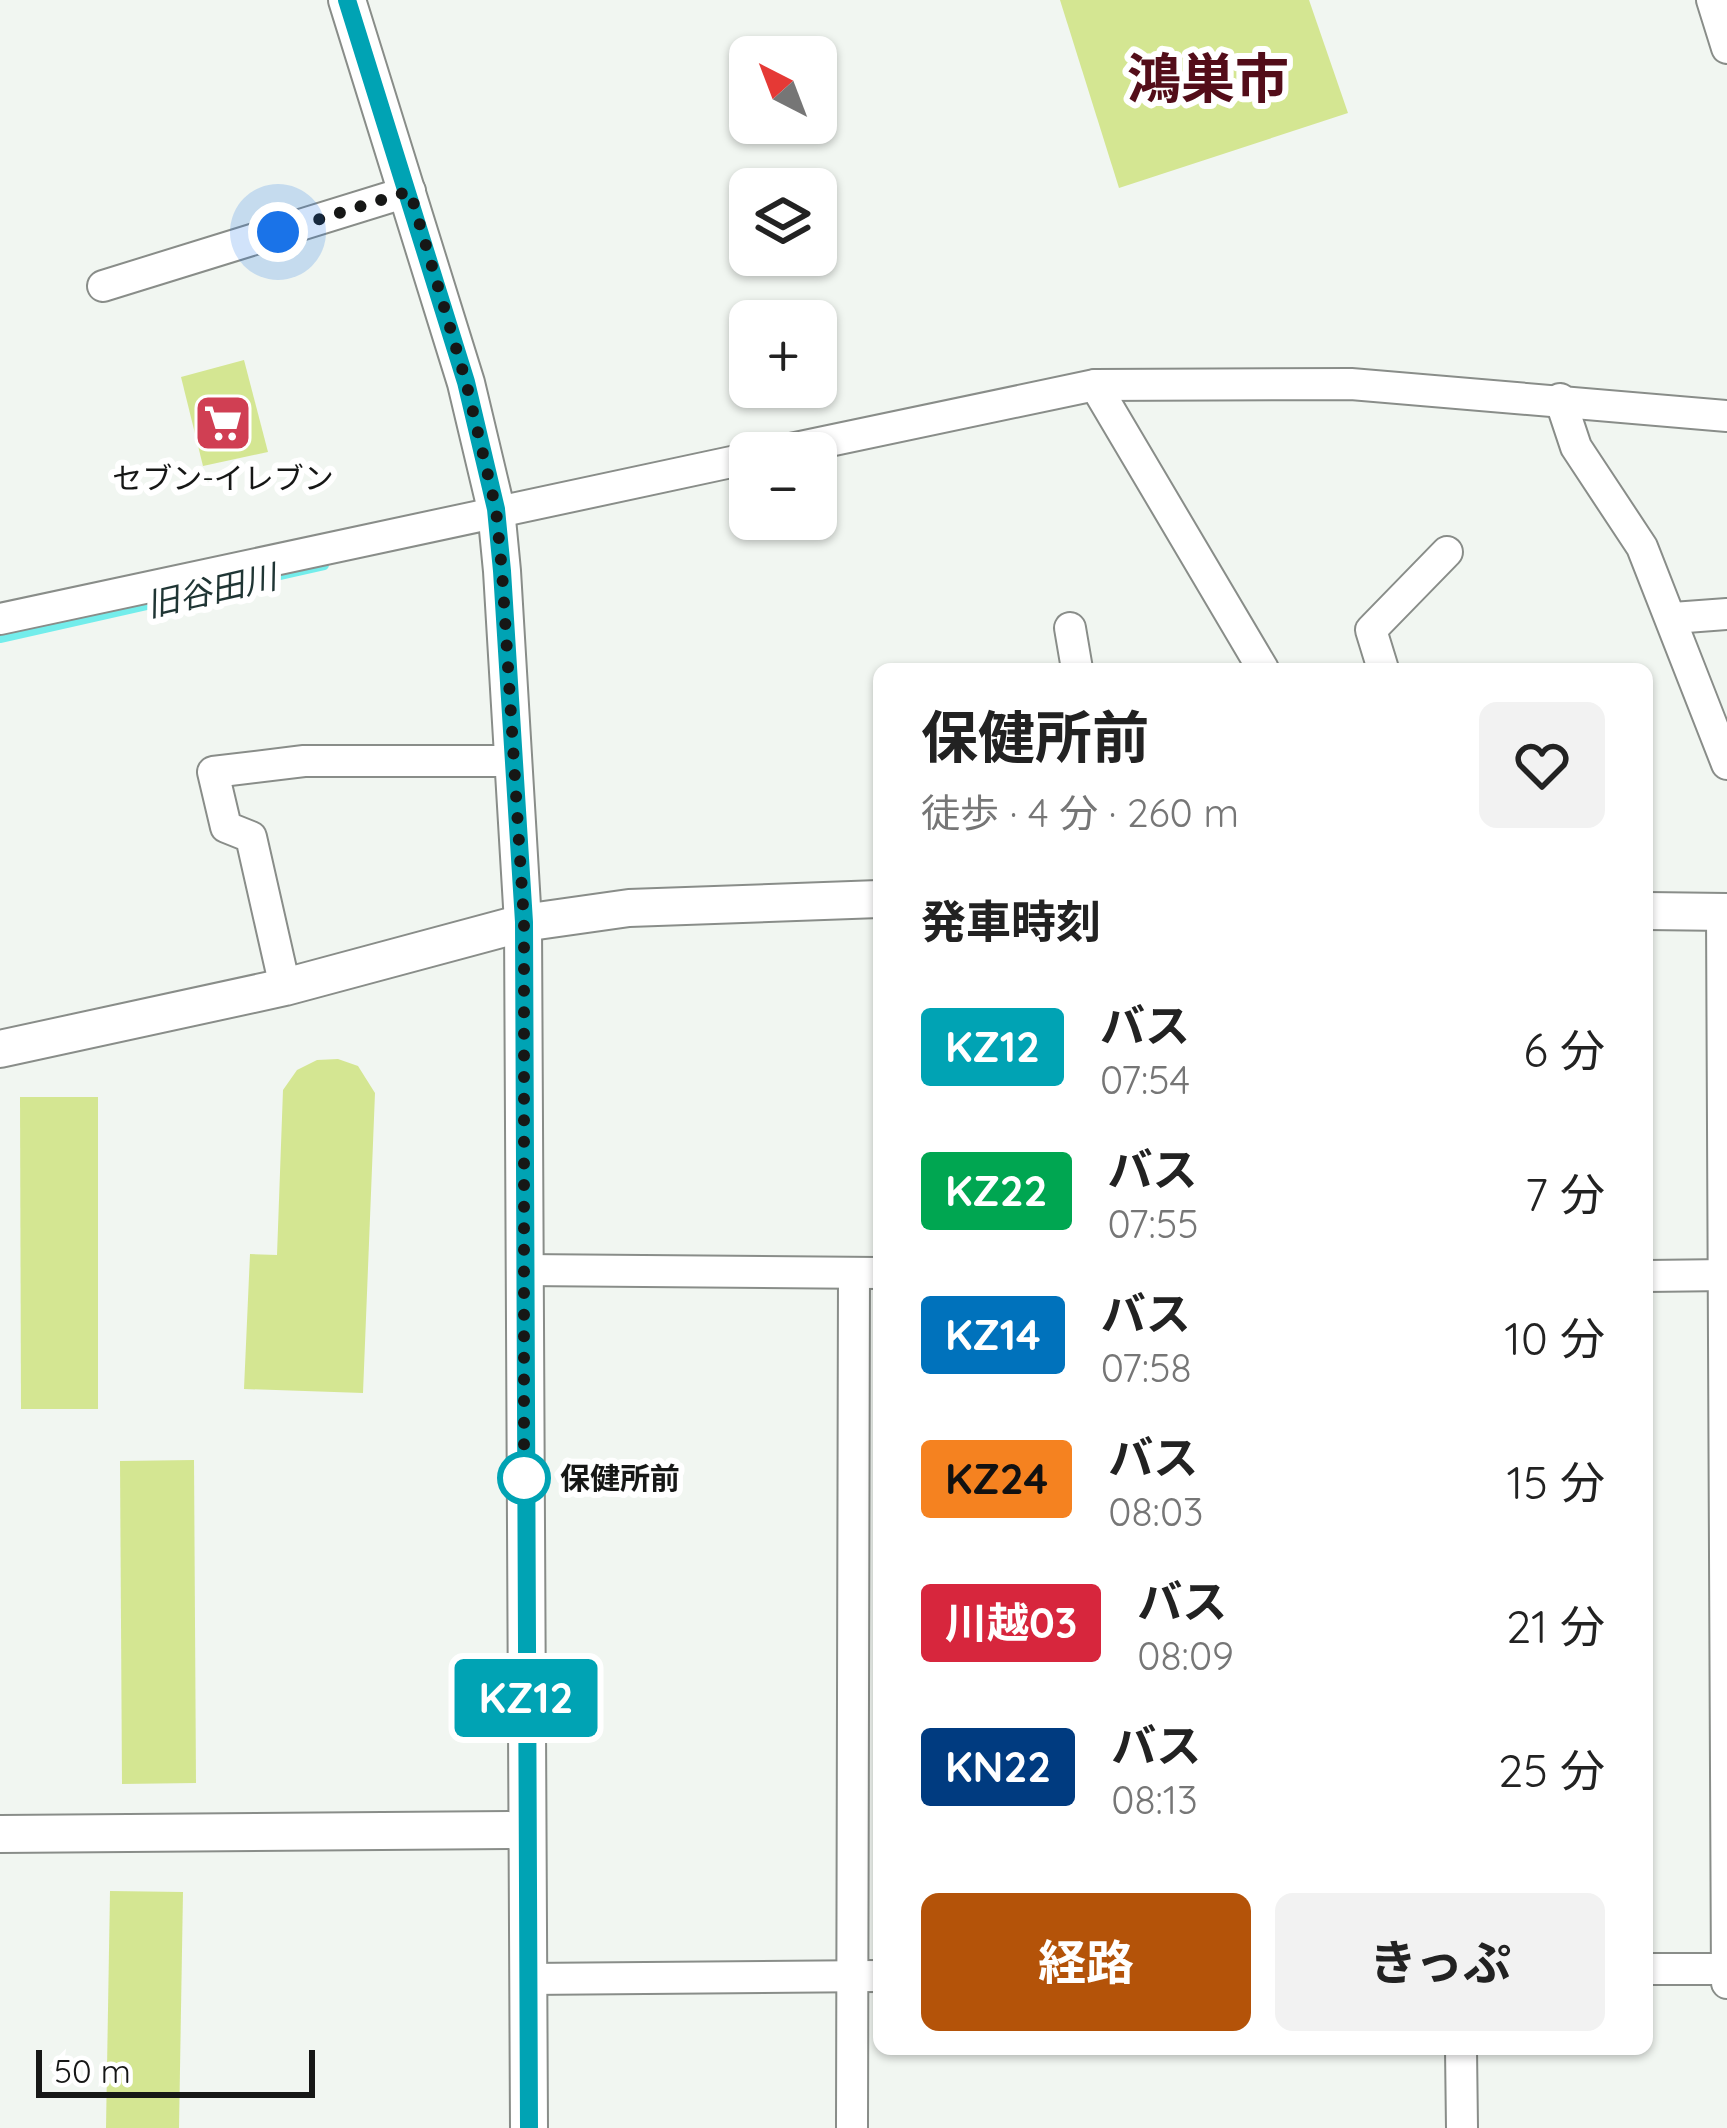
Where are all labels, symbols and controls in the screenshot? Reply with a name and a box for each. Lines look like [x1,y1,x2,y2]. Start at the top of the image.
north arrow [729,36,837,144]
map controls [729,36,837,540]
district label: 鴻巣市 [1127,44,1289,112]
button: layers [729,168,837,276]
your location [248,202,308,262]
button: + [729,300,837,408]
supermarket icon: セブン-イレブン [192,392,254,454]
button: − [729,432,837,540]
place label: セブン-イレブン [112,459,334,497]
water label: 旧谷田川 [142,555,283,625]
text: 保健所前 [921,701,1149,772]
button: heart [1479,702,1605,828]
text: 徒歩 · 4 分 · 260 m [921,788,1239,837]
text: 発車時刻 [921,893,1101,949]
text: バス [1100,997,1190,1053]
text: KZ12 [945,1020,1040,1073]
text: 6 分 [1524,1022,1605,1078]
text: 07:54 [1100,1055,1190,1104]
text: バス [1108,1141,1198,1197]
text: KZ22 [945,1164,1048,1217]
text: 7 分 [1525,1166,1605,1222]
text: 07:55 [1108,1199,1198,1248]
text: バス [1101,1285,1191,1341]
text: KZ14 [945,1308,1041,1361]
text: 10 分 [1504,1310,1605,1366]
text: 07:58 [1101,1343,1191,1392]
text: バス [1108,1429,1198,1485]
text: KZ24 [945,1452,1048,1505]
marker: 保健所前 [499,1453,549,1503]
text: 15 分 [1507,1454,1605,1510]
place label: 保健所前 [560,1459,680,1497]
text: 08:03 [1108,1487,1204,1536]
text: バス [1137,1573,1227,1629]
text: 川越03 [945,1596,1077,1649]
text: 21 分 [1506,1598,1605,1654]
text: 08:09 [1137,1631,1234,1680]
line badge: KZ12 [442,1659,610,1737]
text: KZ12 [479,1671,573,1724]
text: バス [1111,1717,1201,1773]
text: KN22 [945,1740,1051,1793]
text: 25 分 [1498,1742,1605,1798]
text: 08:13 [1111,1775,1198,1824]
button: 経路 [921,1893,1251,2031]
button: きっぷ [1275,1893,1605,2031]
scale bar [36,2044,315,2097]
text: 50 m [54,2050,131,2091]

